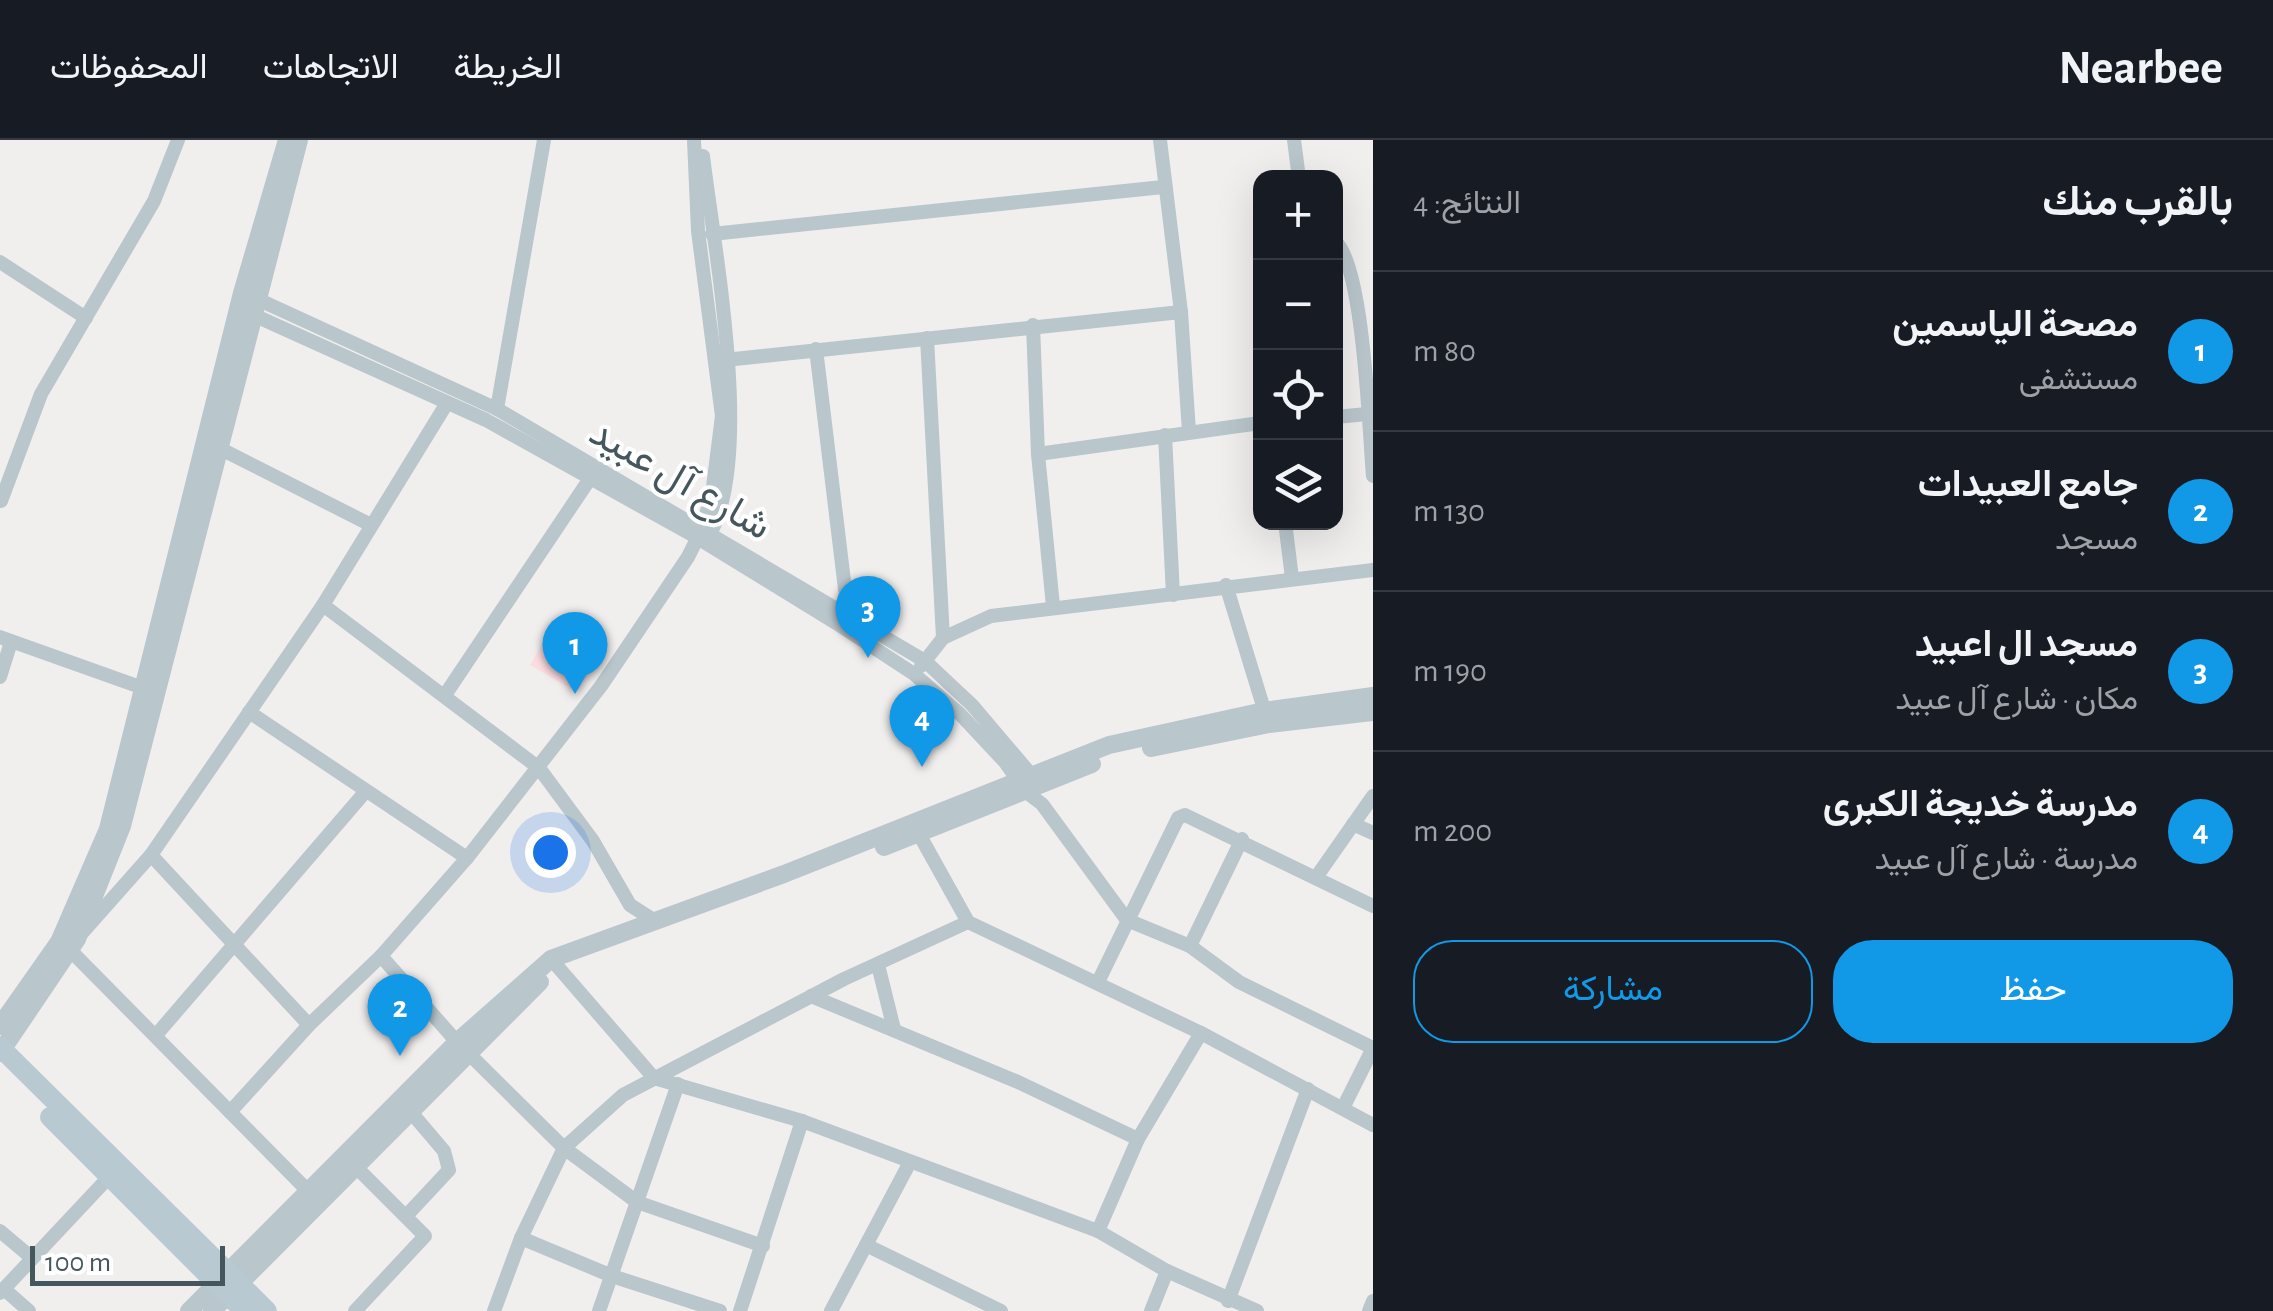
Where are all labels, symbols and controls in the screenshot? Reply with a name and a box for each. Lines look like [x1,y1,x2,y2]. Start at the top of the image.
text: Nearbee [2058,45,2223,93]
text: المحفوظات [50,50,208,85]
text: الاتجاهات [263,50,399,85]
text: الخريطة [454,50,562,85]
map controls [1253,170,1343,530]
button: + [1253,170,1343,260]
text: بالقرب منك [2042,181,2233,223]
text: النتائج: 4 [1413,187,1521,219]
button: − [1253,260,1343,350]
text: مصحة الياسمين [1892,306,2138,344]
text: 80 m [1413,335,1476,367]
text: 1 [2195,335,2206,367]
button: locate [1253,350,1343,440]
text: مستشفى [2019,363,2138,395]
street label: شارع آل عبيد [580,412,777,552]
button: layers [1253,440,1343,530]
text: جامع العبيدات [1918,466,2138,504]
text: 130 m [1413,495,1485,527]
text: 2 [2193,495,2208,527]
text: مسجد [2055,523,2138,555]
pin: 3 [836,576,900,658]
pin: 1 [542,612,608,694]
text: مسجد ال اعبيد [1915,626,2138,664]
text: 190 m [1413,655,1487,687]
text: 3 [2194,655,2207,687]
text: مكان · شارع آل عبيد [1895,683,2138,715]
pin: 4 [890,684,954,767]
text: مدرسة خديجة الكبرى [1823,786,2138,824]
text: 200 m [1413,815,1492,847]
text: 4 [2192,815,2209,847]
your location [525,827,576,878]
text: مدرسة · شارع آل عبيد [1874,843,2138,875]
button: مشاركة [1413,940,1813,1043]
button: حفظ [1833,940,2233,1043]
pin: 2 [368,974,432,1056]
scale bar [30,1241,225,1286]
text: 100 m [45,1249,111,1277]

